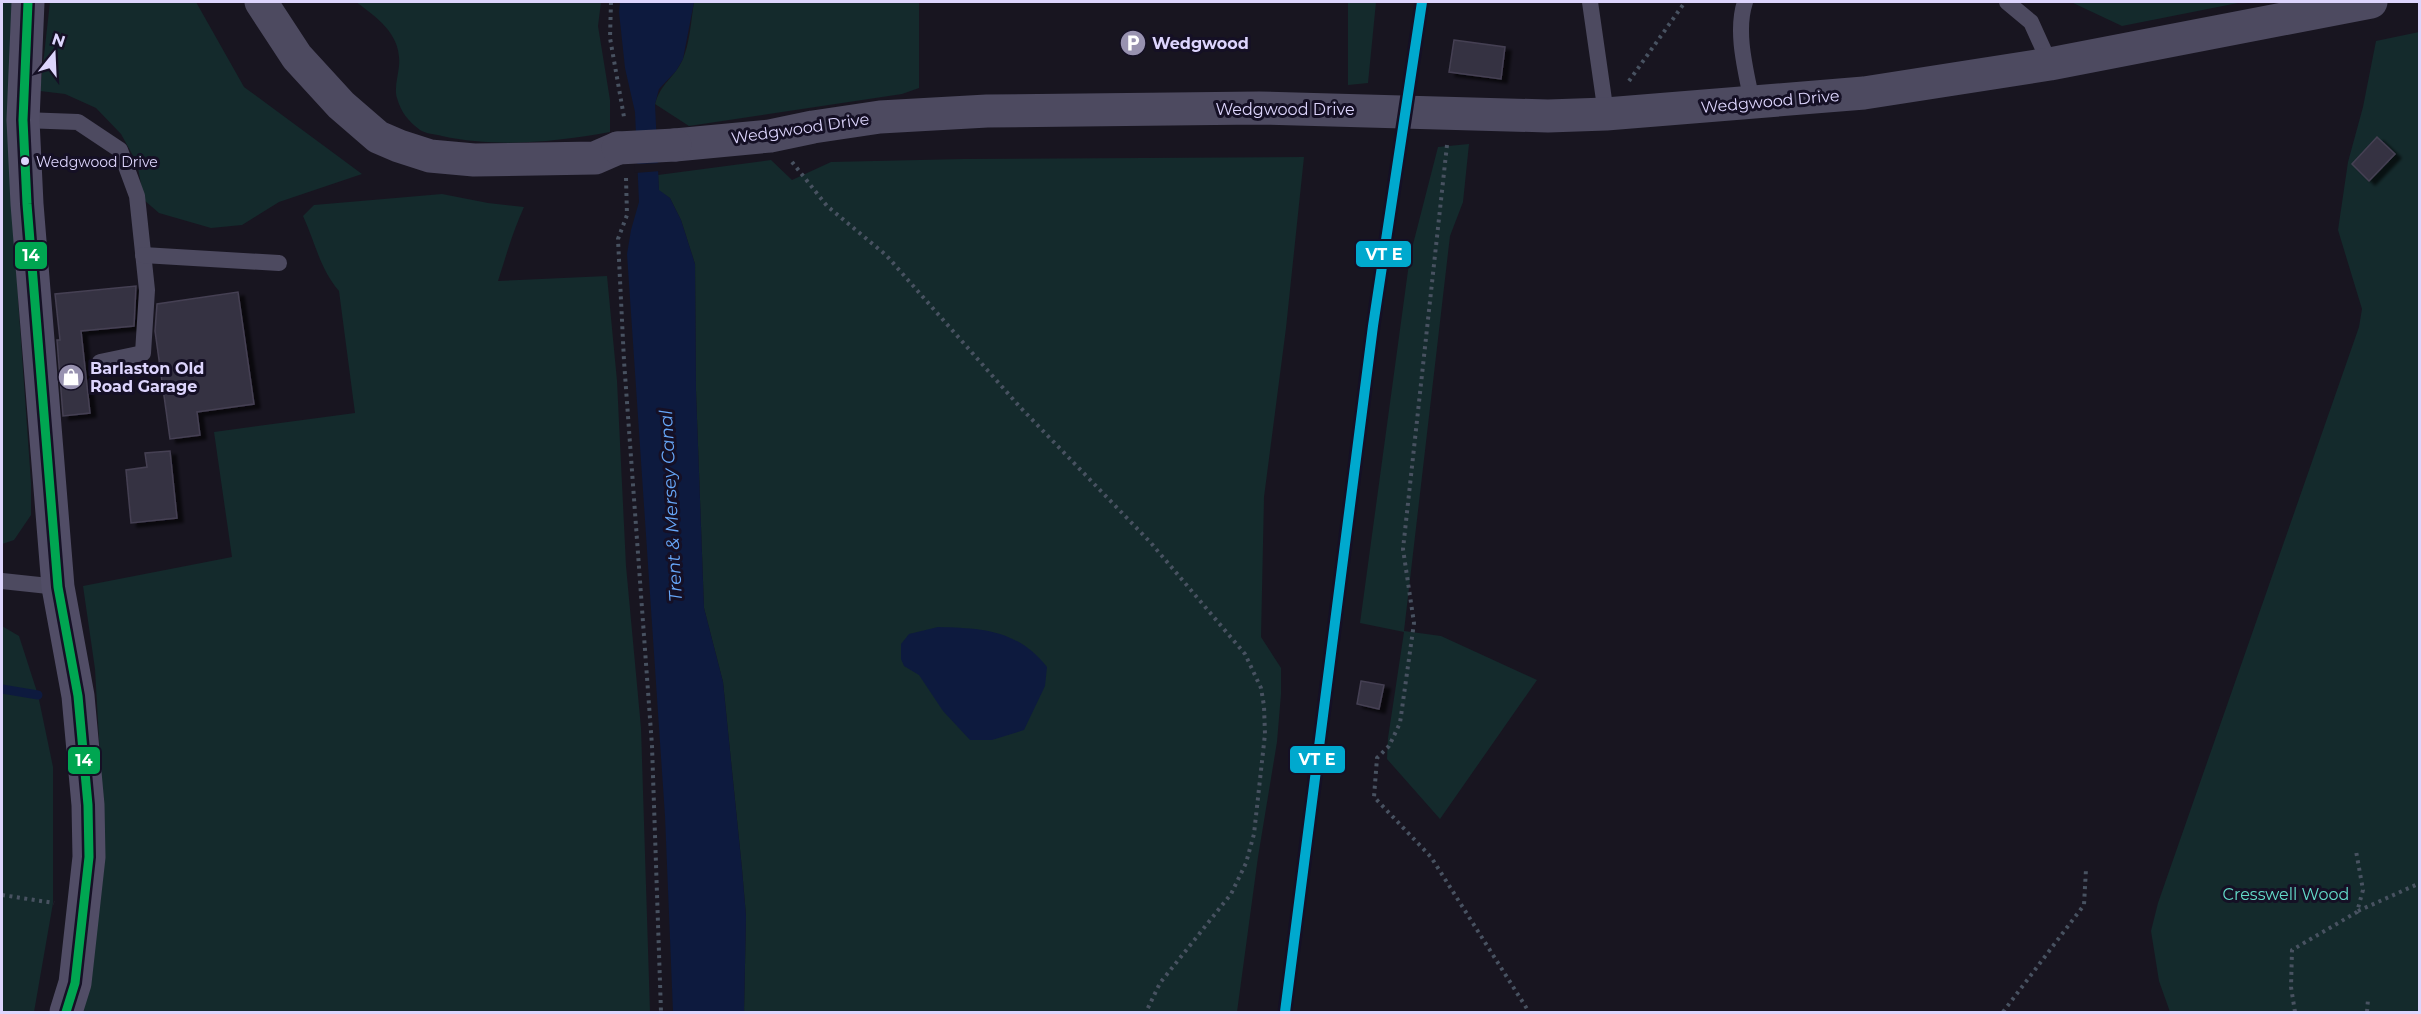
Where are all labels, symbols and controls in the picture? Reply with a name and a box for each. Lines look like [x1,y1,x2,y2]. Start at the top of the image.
north arrow [24,24,84,84]
parking icon: Wedgwood [1118,28,1148,58]
text: N [49,29,68,51]
place label: Wedgwood [1152,34,1249,53]
street label: Wedgwood Drive [1700,86,1840,117]
street label: Wedgwood Drive [1215,100,1355,119]
street label: Wedgwood Drive [730,109,870,148]
place label: Wedgwood Drive [36,153,158,171]
marker: Wedgwood Drive [19,155,31,167]
line badge: VT E [1355,240,1412,268]
line badge: 14 [14,241,48,270]
text: VT E [1365,245,1402,264]
text: 14 [22,246,40,265]
place label: Barlaston Old Road Garage [90,359,204,396]
shop icon: Barlaston Old Road Garage [56,362,86,392]
water label: Trent & Mersey Canal [655,409,687,603]
line badge: VT E [1289,745,1346,774]
line badge: 14 [67,746,101,775]
text: VT E [1298,750,1335,769]
text: 14 [75,751,93,770]
park label: Cresswell Wood [2223,885,2349,904]

